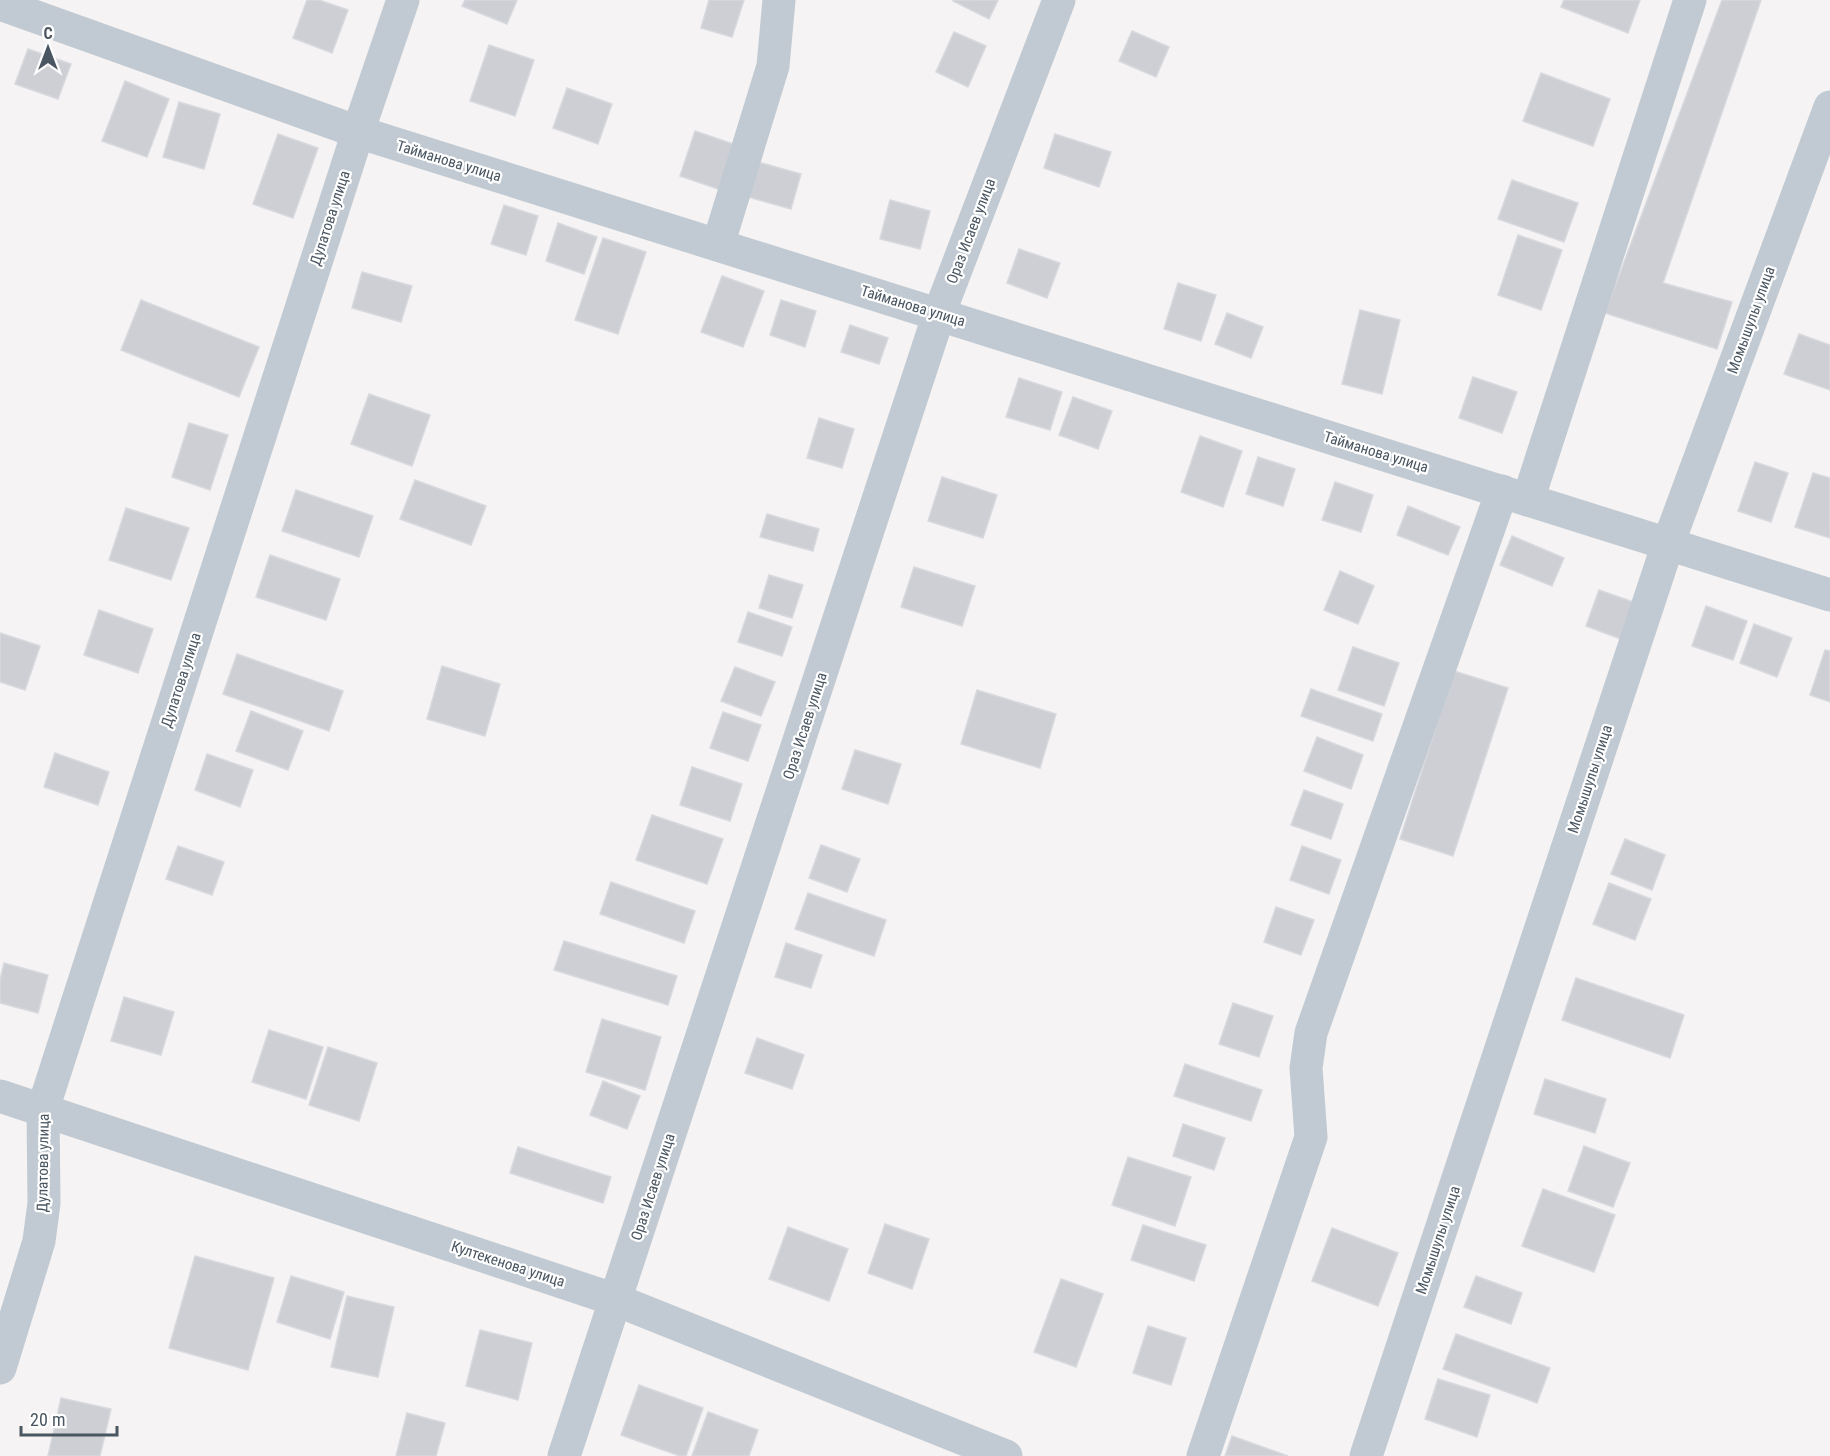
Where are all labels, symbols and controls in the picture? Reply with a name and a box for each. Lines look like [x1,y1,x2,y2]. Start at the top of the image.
north arrow [18,18,78,78]
text: С [43,24,53,43]
street label: Тайманова улица [395,137,503,185]
street label: Дулатова улица [306,168,354,268]
street label: Ораз Исаев улица [943,176,999,286]
street label: Момышулы улица [1723,264,1779,376]
street label: Тайманова улица [859,282,967,330]
street label: Тайманова улица [1322,428,1430,476]
street label: Дулатова улица [157,630,205,730]
street label: Ораз Исаев улица [779,670,831,782]
street label: Момышулы улица [1564,723,1616,835]
street label: Дулатова улица [33,1114,53,1212]
street label: Ораз Исаев улица [627,1131,679,1243]
street label: Момышулы улица [1412,1184,1464,1296]
street label: Култекенова улица [449,1237,567,1291]
scale bar [21,1399,117,1437]
text: 20 m [30,1409,65,1430]

